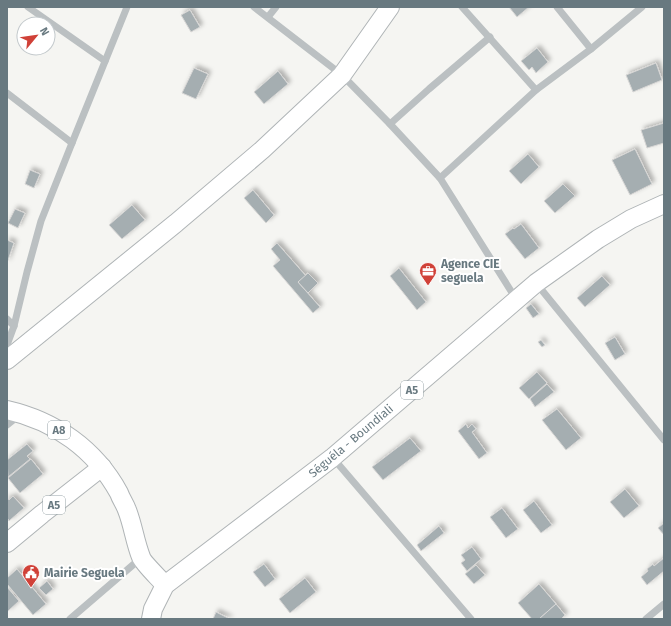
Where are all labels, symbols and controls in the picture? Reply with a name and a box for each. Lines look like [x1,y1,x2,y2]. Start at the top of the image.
north arrow [16,16,56,56]
text: N [37,25,52,38]
place label: Agence CIE seguela [440,257,500,285]
office icon: Agence CIE seguela [418,261,438,286]
road number: A5 [401,381,423,399]
street label: Séguéla - Boundiali [306,402,396,480]
road number: A8 [48,421,70,439]
road number: A5 [43,496,65,514]
public building icon: Mairie Seguela [21,563,41,588]
place label: Mairie Seguela [44,566,125,580]

